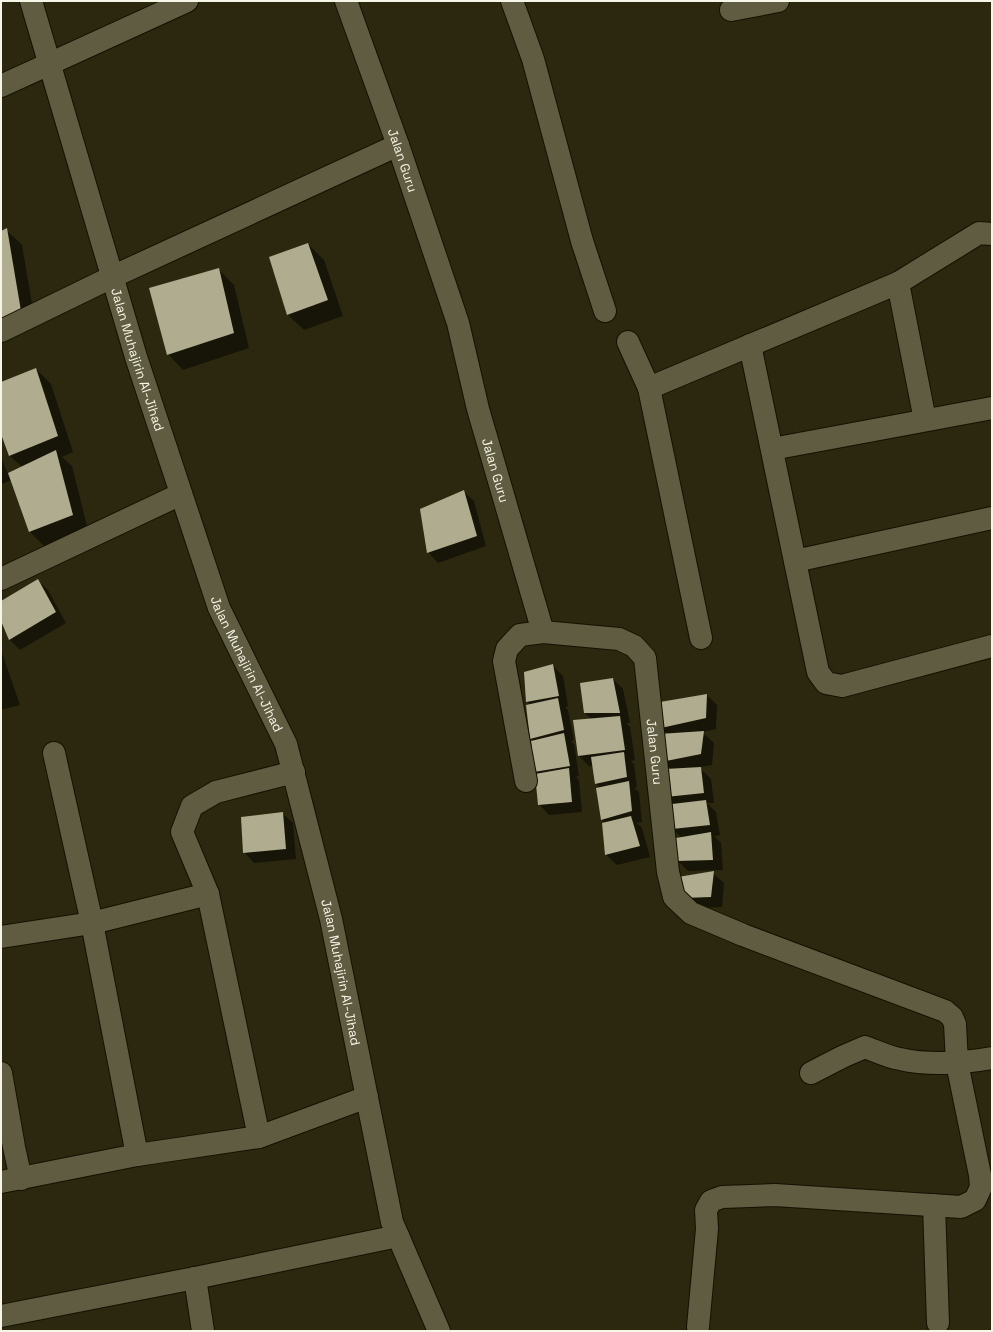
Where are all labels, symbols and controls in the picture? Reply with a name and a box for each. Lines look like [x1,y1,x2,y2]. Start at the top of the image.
street label: Jalan Guru [384,126,422,194]
street label: Jalan Muhajirin Al-Jihad [108,286,168,433]
street label: Jalan Guru [478,436,513,504]
street label: Jalan Muhajirin Al-Jihad [207,594,287,735]
street label: Jalan Guru [643,718,667,786]
street label: Jalan Muhajirin Al-Jihad [318,897,365,1047]

